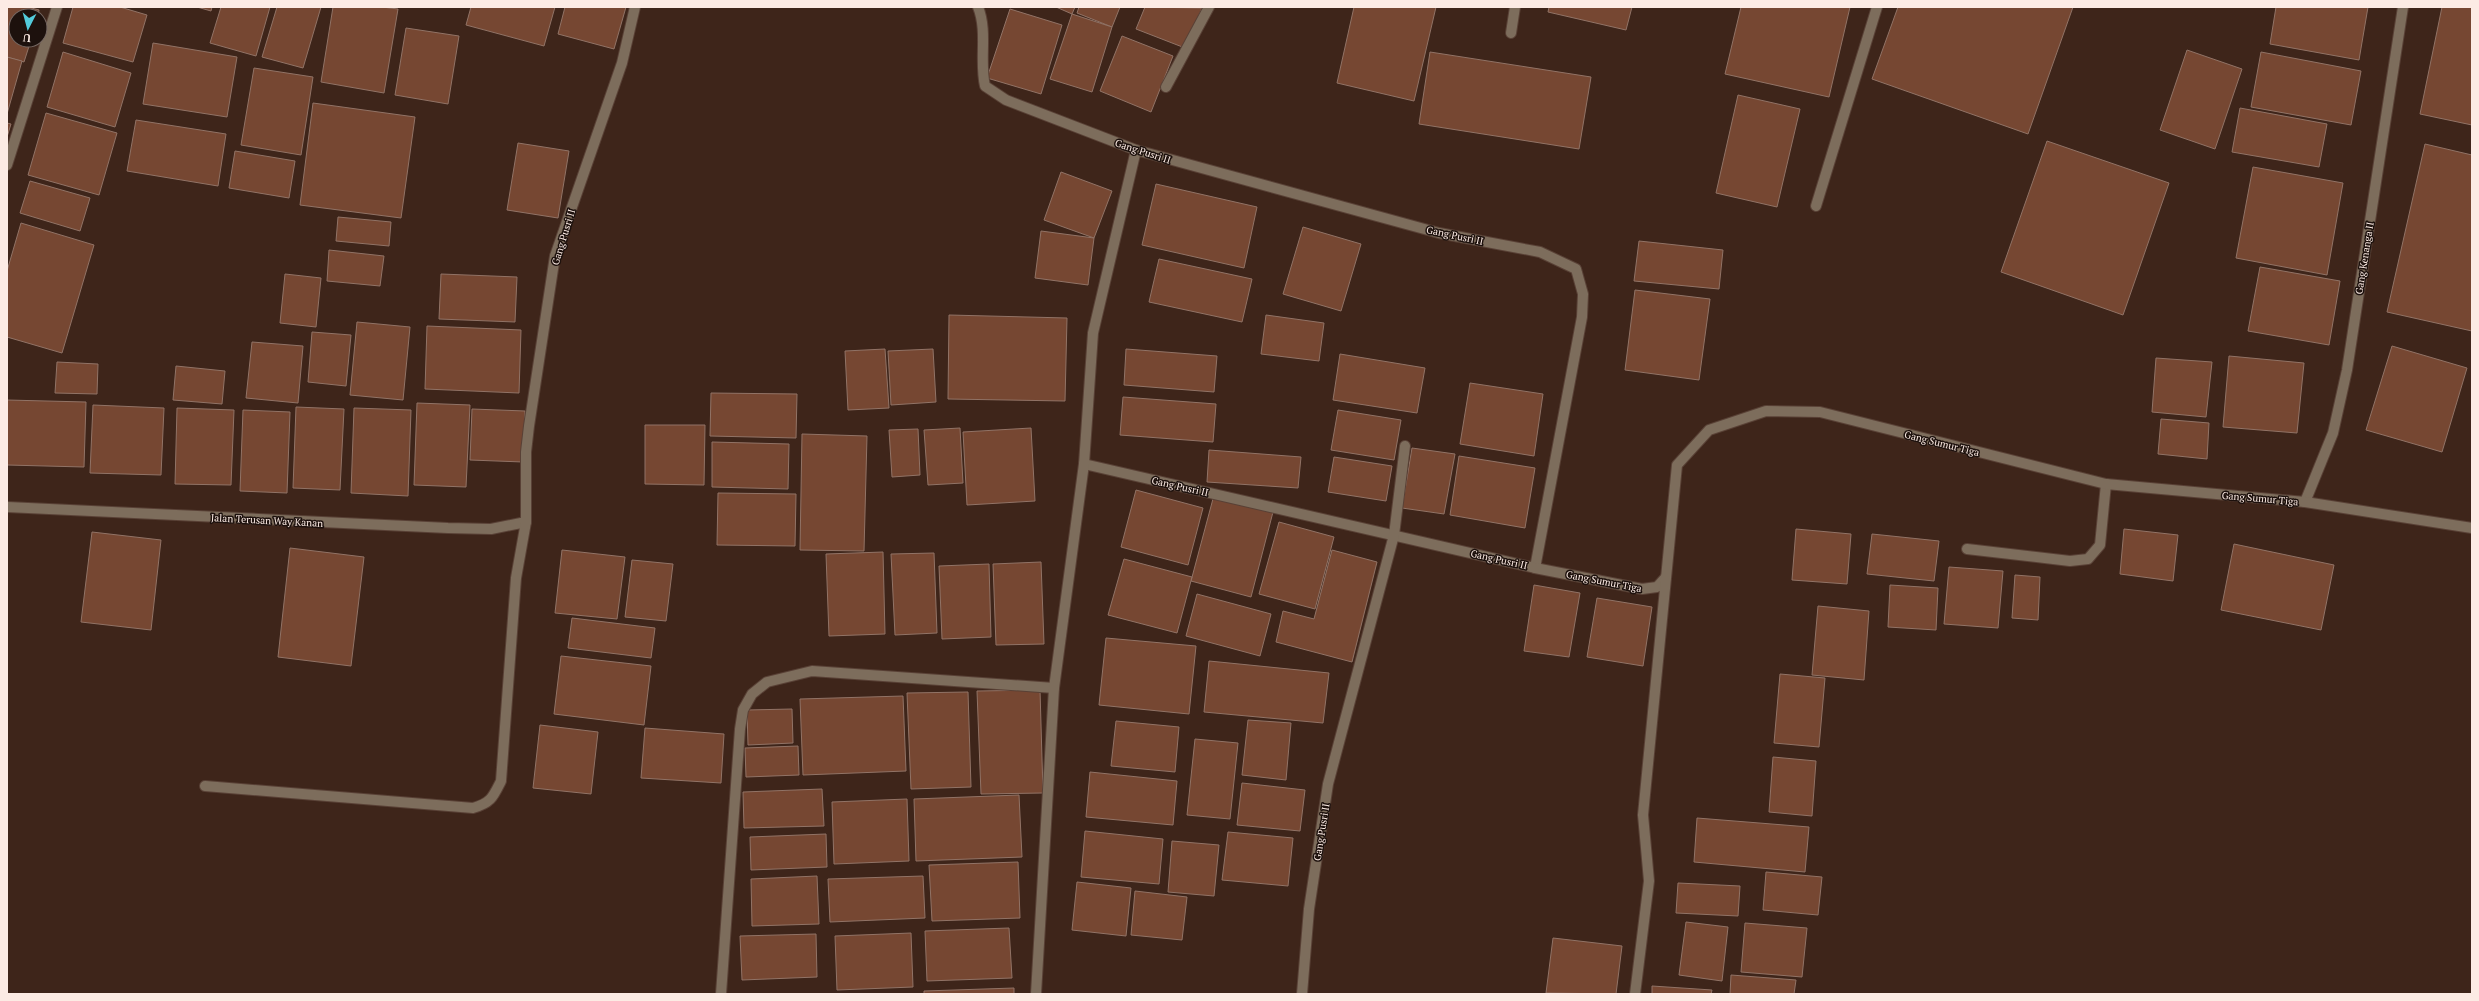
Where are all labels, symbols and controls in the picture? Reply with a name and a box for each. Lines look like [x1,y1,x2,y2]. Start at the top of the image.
north arrow [8,8,48,48]
text: U [22,31,32,45]
street label: Gang Pusri II [1113,136,1173,167]
street label: Gang Pusri II [549,207,578,267]
street label: Gang Kenanga II [2352,220,2377,295]
street label: Gang Pusri II [1425,223,1485,248]
street label: Gang Sumur Tiga [1903,428,1981,459]
street label: Gang Pusri II [1150,474,1210,499]
street label: Gang Sumur Tiga [2221,489,2299,508]
street label: Jalan Terusan Way Kanan [210,511,324,530]
street label: Gang Pusri II [1469,547,1529,572]
street label: Gang Sumur Tiga [1565,568,1643,595]
street label: Gang Pusri II [1311,802,1333,862]

